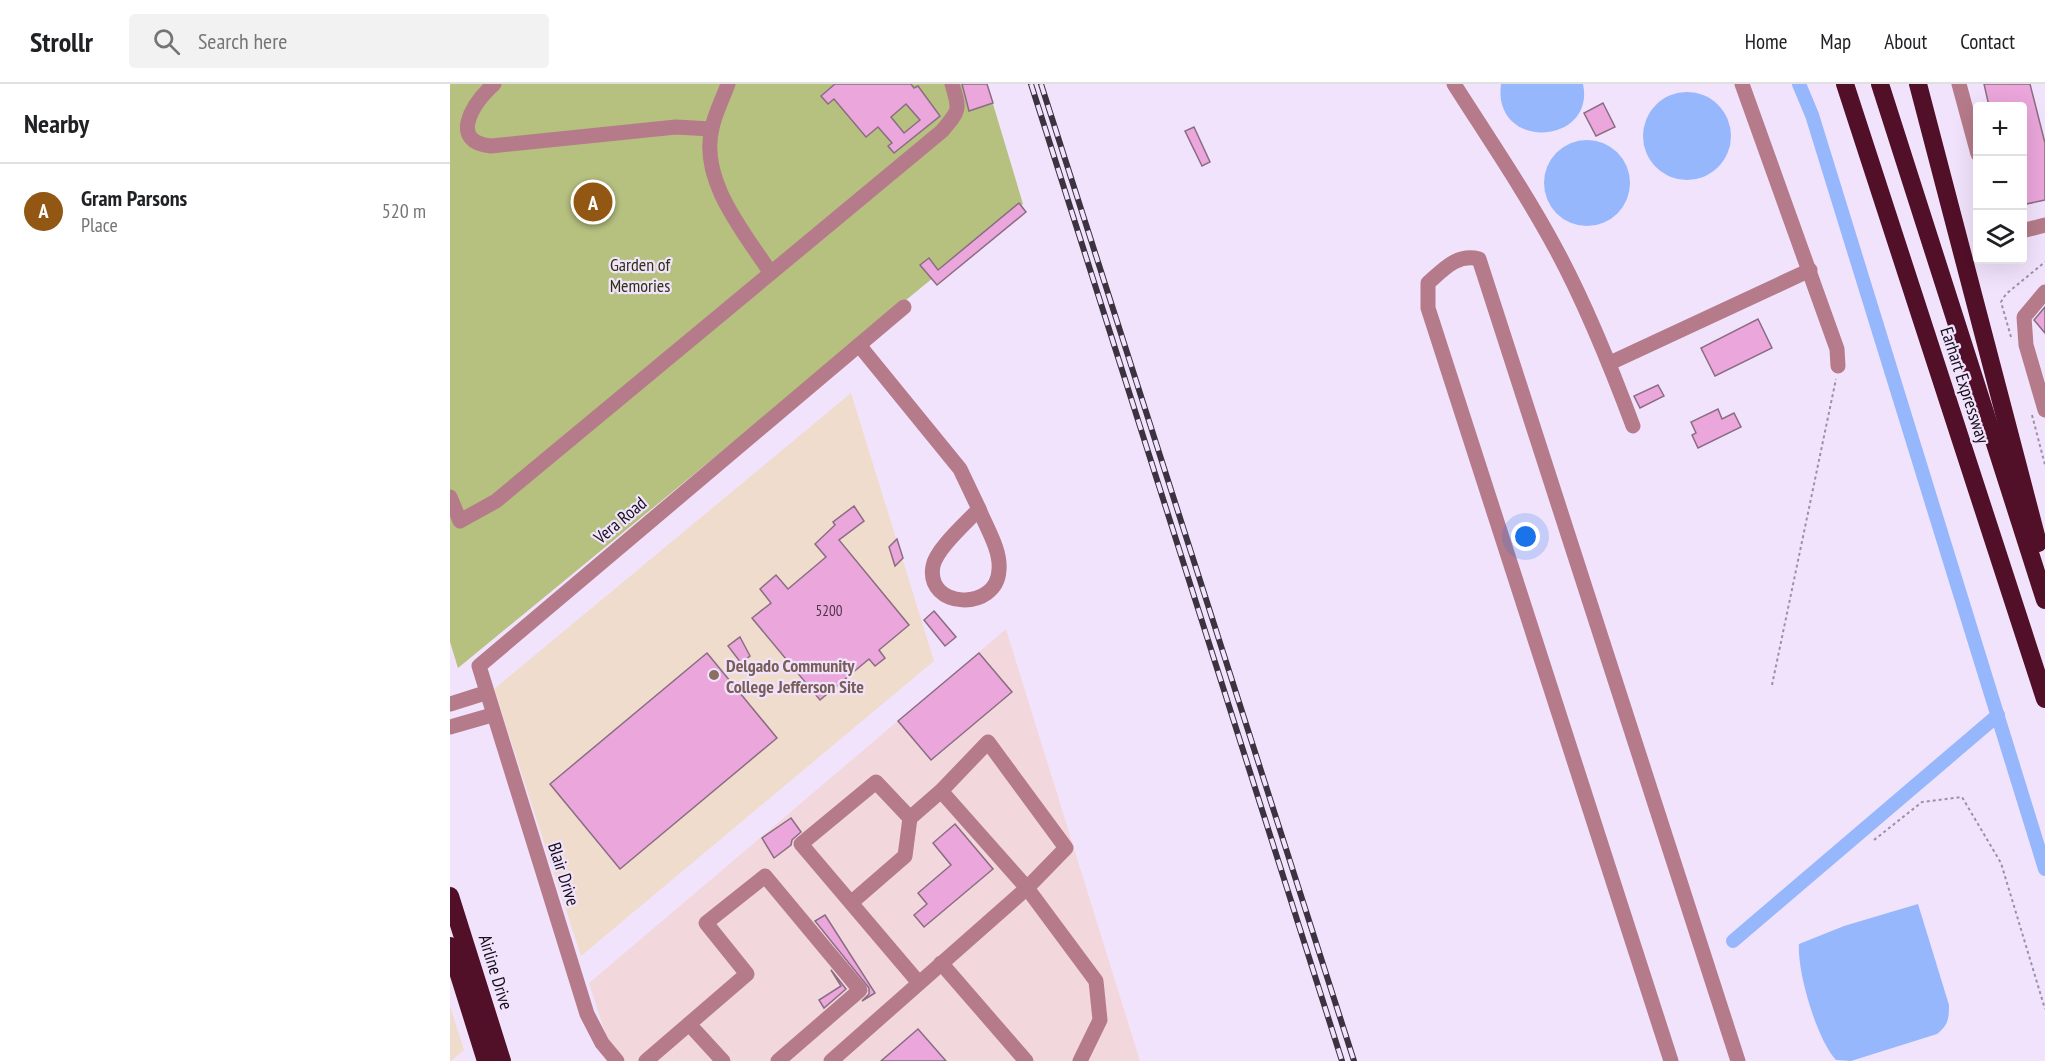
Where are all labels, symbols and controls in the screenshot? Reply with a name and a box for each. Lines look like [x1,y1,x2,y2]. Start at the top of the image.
search box [129,14,549,68]
text: Strollr [30,23,93,60]
icon: search [150,25,183,58]
text: Search here [198,27,287,55]
text: Home [1745,28,1787,55]
text: Map [1820,28,1851,55]
text: About [1884,28,1927,55]
text: Contact [1960,28,2015,55]
map controls [1973,102,2027,264]
button: + [1973,102,2027,156]
text: Nearby [24,107,89,140]
button: − [1973,156,2027,210]
pin: A [574,180,612,224]
text: Gram Parsons [81,184,187,212]
text: A [38,198,49,224]
text: 520 m [382,198,426,224]
button: layers [1973,210,2027,264]
text: Place [81,212,118,238]
park label: Garden of Memories [610,253,671,297]
street label: Earhart Expressway [1935,324,1995,446]
street label: Vera Road [588,491,651,549]
your location [1511,522,1540,551]
house number: 5200 [815,601,843,620]
place label: Delgado Community College Jefferson Site [726,654,864,698]
marker: Delgado Community College Jefferson Site [707,668,721,682]
street label: Blair Drive [543,839,585,909]
street label: Airline Drive [474,932,518,1012]

